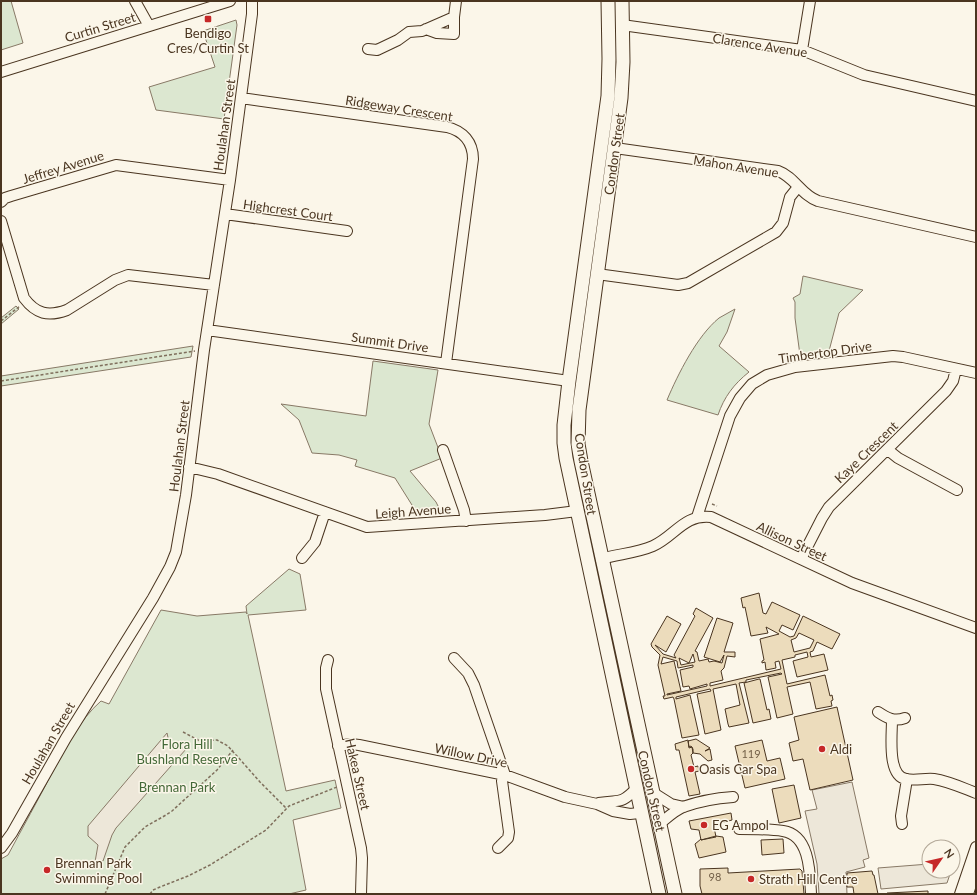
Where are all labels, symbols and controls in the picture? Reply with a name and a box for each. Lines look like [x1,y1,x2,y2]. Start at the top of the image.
street label: Curtin Street [63,9,138,45]
marker: Bendigo Cres/Curtin St [203,14,213,24]
place label: Bendigo Cres/Curtin St [167,25,249,56]
street label: Clarence Avenue [711,30,809,60]
street label: Houlahan Street [210,78,238,172]
street label: Ridgeway Crescent [344,92,454,124]
street label: Condon Street [600,112,628,196]
street label: Jeffrey Avenue [20,147,106,187]
street label: Mahon Avenue [692,151,780,181]
street label: Highcrest Court [242,196,334,224]
street label: Summit Drive [350,329,430,355]
street label: Timbertop Drive [777,338,873,366]
street label: Houlahan Street [165,399,193,493]
street label: Kaye Crescent [831,418,901,486]
street label: Condon Street [572,432,600,516]
street label: Leigh Avenue [374,500,452,522]
street label: Allison Street [754,518,830,564]
street label: Houlahan Street [18,699,78,787]
park label: Flora Hill Bushland Reserve [137,736,238,767]
street label: Hakea Street [342,736,374,812]
street label: Willow Drive [433,739,509,771]
place label: Aldi [830,741,852,757]
marker: Aldi [817,744,827,754]
house number: 119 [741,747,761,760]
street label: Condon Street [635,749,669,833]
place label: Oasis Car Spa [699,761,777,777]
marker: Oasis Car Spa [686,764,696,774]
park label: Brennan Park [139,779,216,795]
place label: EG Ampol [712,817,769,833]
marker: EG Ampol [699,820,709,830]
north arrow [921,839,961,879]
text: N [942,846,957,860]
place label: Brennan Park Swimming Pool [55,855,142,886]
marker: Brennan Park Swimming Pool [42,865,52,875]
house number: 98 [709,870,721,883]
place label: Strath Hill Centre [759,871,858,887]
marker: Strath Hill Centre [746,874,756,884]

